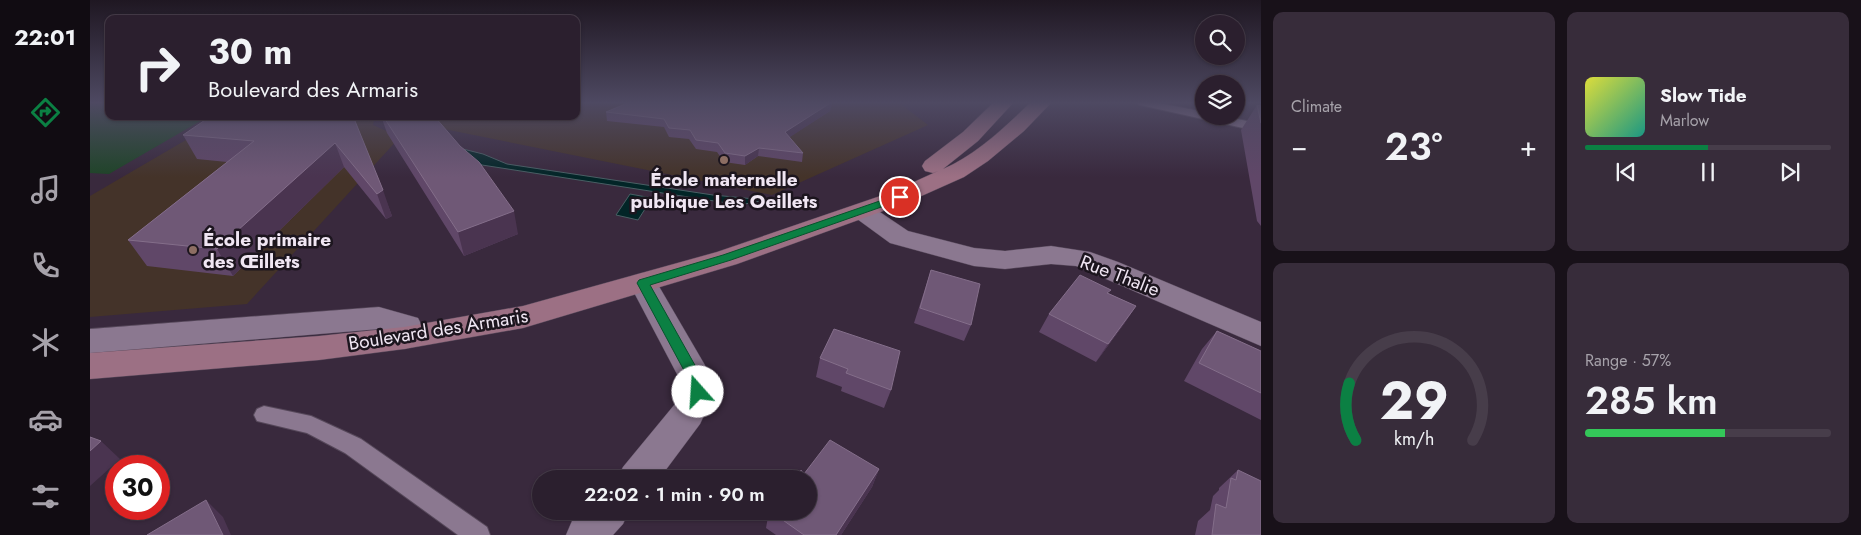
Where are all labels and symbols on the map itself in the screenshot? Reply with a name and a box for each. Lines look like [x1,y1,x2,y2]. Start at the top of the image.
marker: École maternelle publique Les Oeillets [718,154,730,166]
place label: École maternelle publique Les Oeillets [631,166,818,215]
pin [879,176,921,218]
place label: École primaire des Œillets [203,226,331,275]
marker: École primaire des Œillets [187,244,199,256]
street label: Rue Thalie [1076,248,1164,303]
street label: Boulevard des Armaris [346,302,530,357]
position arrow [671,365,723,417]
speed limit sign: 30 [105,455,170,520]

